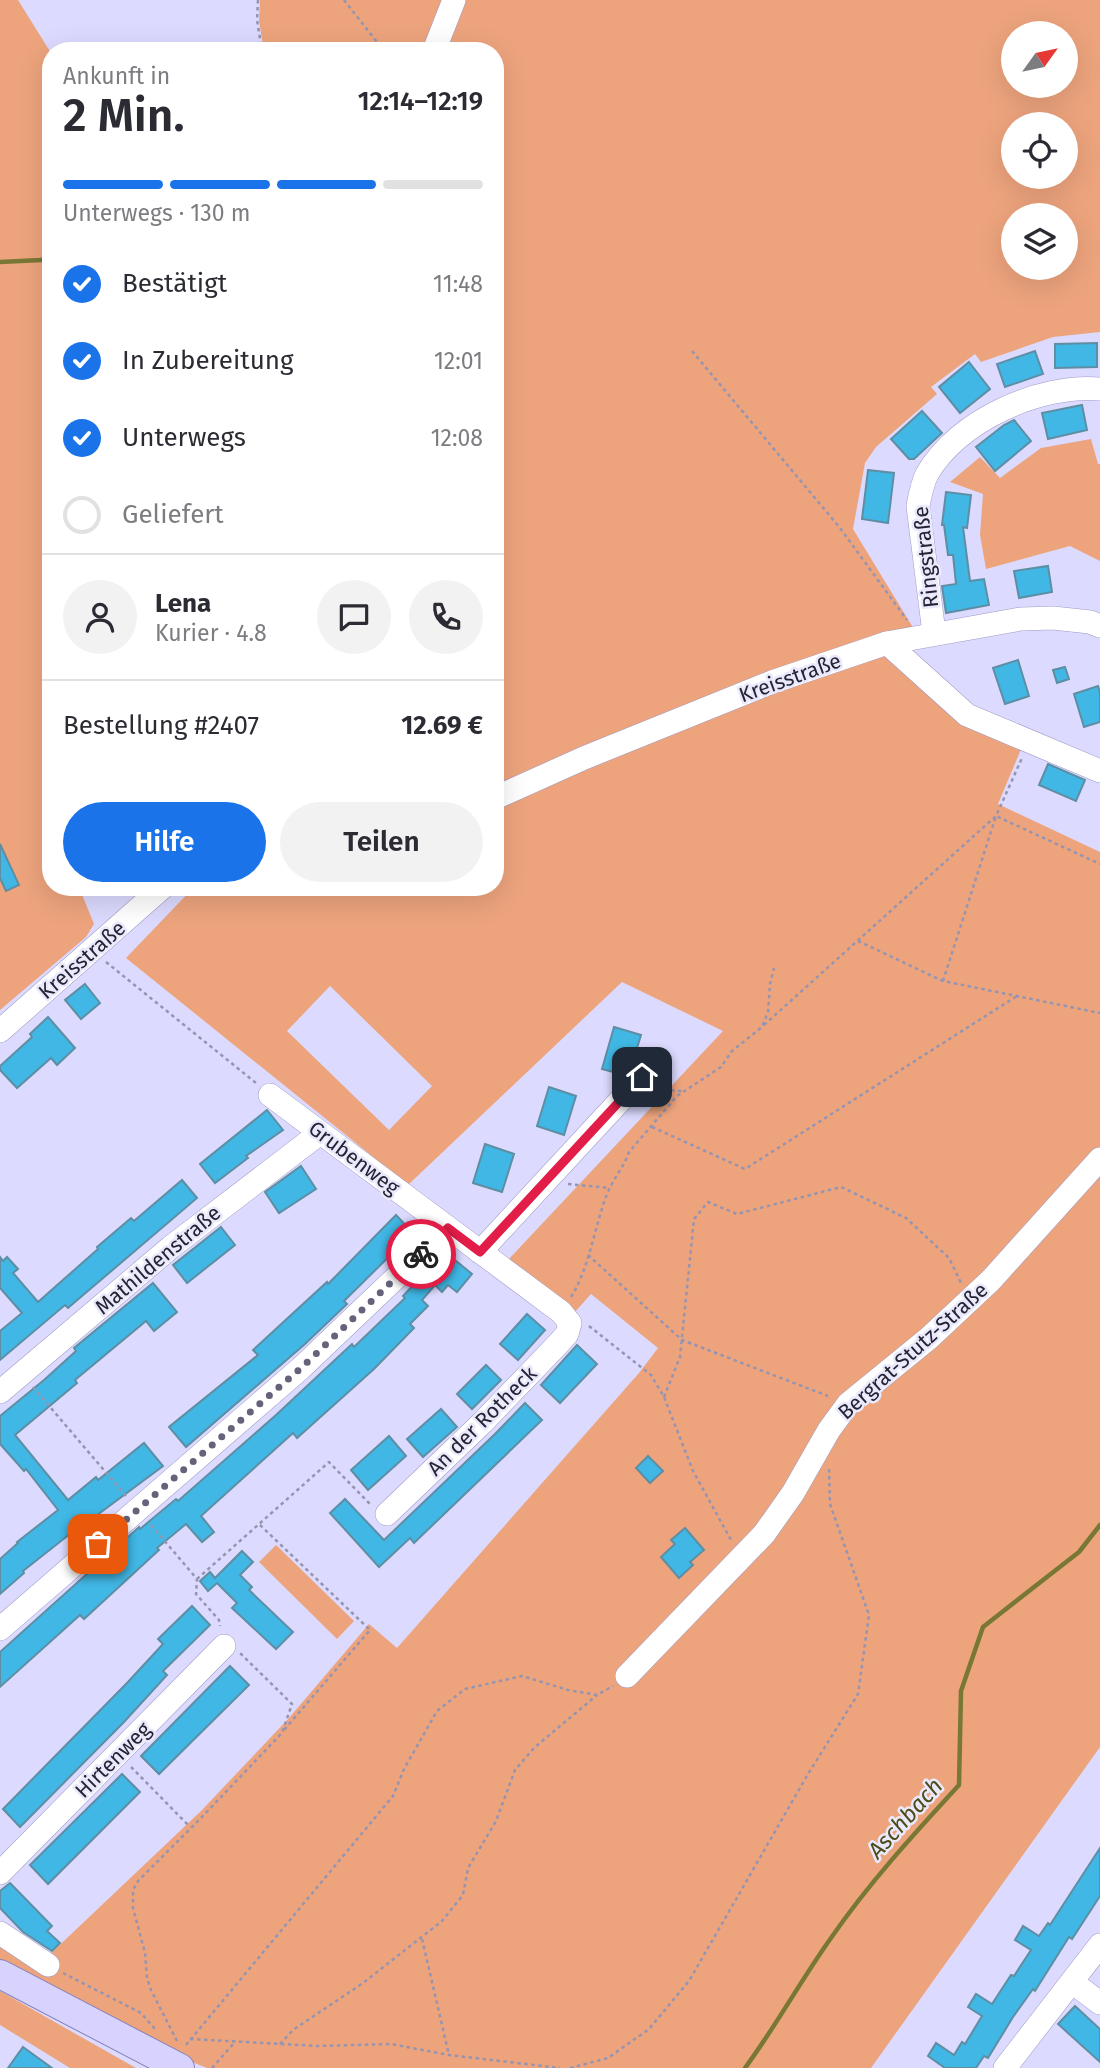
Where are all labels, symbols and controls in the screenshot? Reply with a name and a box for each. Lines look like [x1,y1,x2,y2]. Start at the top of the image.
north arrow [1001,21,1078,98]
map controls [1001,21,1078,280]
text: Ankunft in [63,62,170,90]
text: 12:14–12:19 [358,86,483,117]
text: 2 Min. [63,88,185,143]
button: locate [1001,112,1078,189]
text: Unterwegs · 130 m [63,199,250,227]
button: layers [1001,203,1078,280]
icon: check [63,265,101,303]
text: Bestätigt [122,268,227,299]
text: 11:48 [433,270,483,298]
icon: check [63,342,101,380]
text: In Zubereitung [122,345,294,376]
text: 12:01 [434,347,483,375]
icon: check [63,419,101,457]
text: Unterwegs [122,422,246,453]
text: 12:08 [431,424,483,452]
text: Geliefert [122,499,224,530]
street label: Ringstraße [908,505,944,609]
button: person [63,580,137,654]
button: chat [317,580,391,654]
button: phone [409,580,483,654]
text: Lena [155,588,211,619]
text: Kurier · 4.8 [155,619,267,647]
street label: Kreisstraße [735,648,845,708]
text: Bestellung #2407 [63,710,259,741]
text: 12.69 € [401,710,483,741]
button: Hilfe [63,802,266,882]
button: Teilen [280,802,483,882]
street label: Kreisstraße [33,915,131,1005]
pin [612,1047,672,1107]
icon: home [623,1058,661,1096]
street label: Grubenweg [303,1115,405,1201]
street label: Mathildenstraße [90,1200,226,1320]
courier [386,1219,456,1289]
icon: bike [402,1235,440,1273]
street label: Bergrat-Stutz-Straße [833,1277,993,1425]
street label: An der Rotheck [422,1361,542,1481]
pin [68,1514,128,1574]
icon: bag [79,1525,117,1563]
street label: Hirtenweg [70,1717,156,1803]
water label: Aschbach [861,1772,948,1865]

